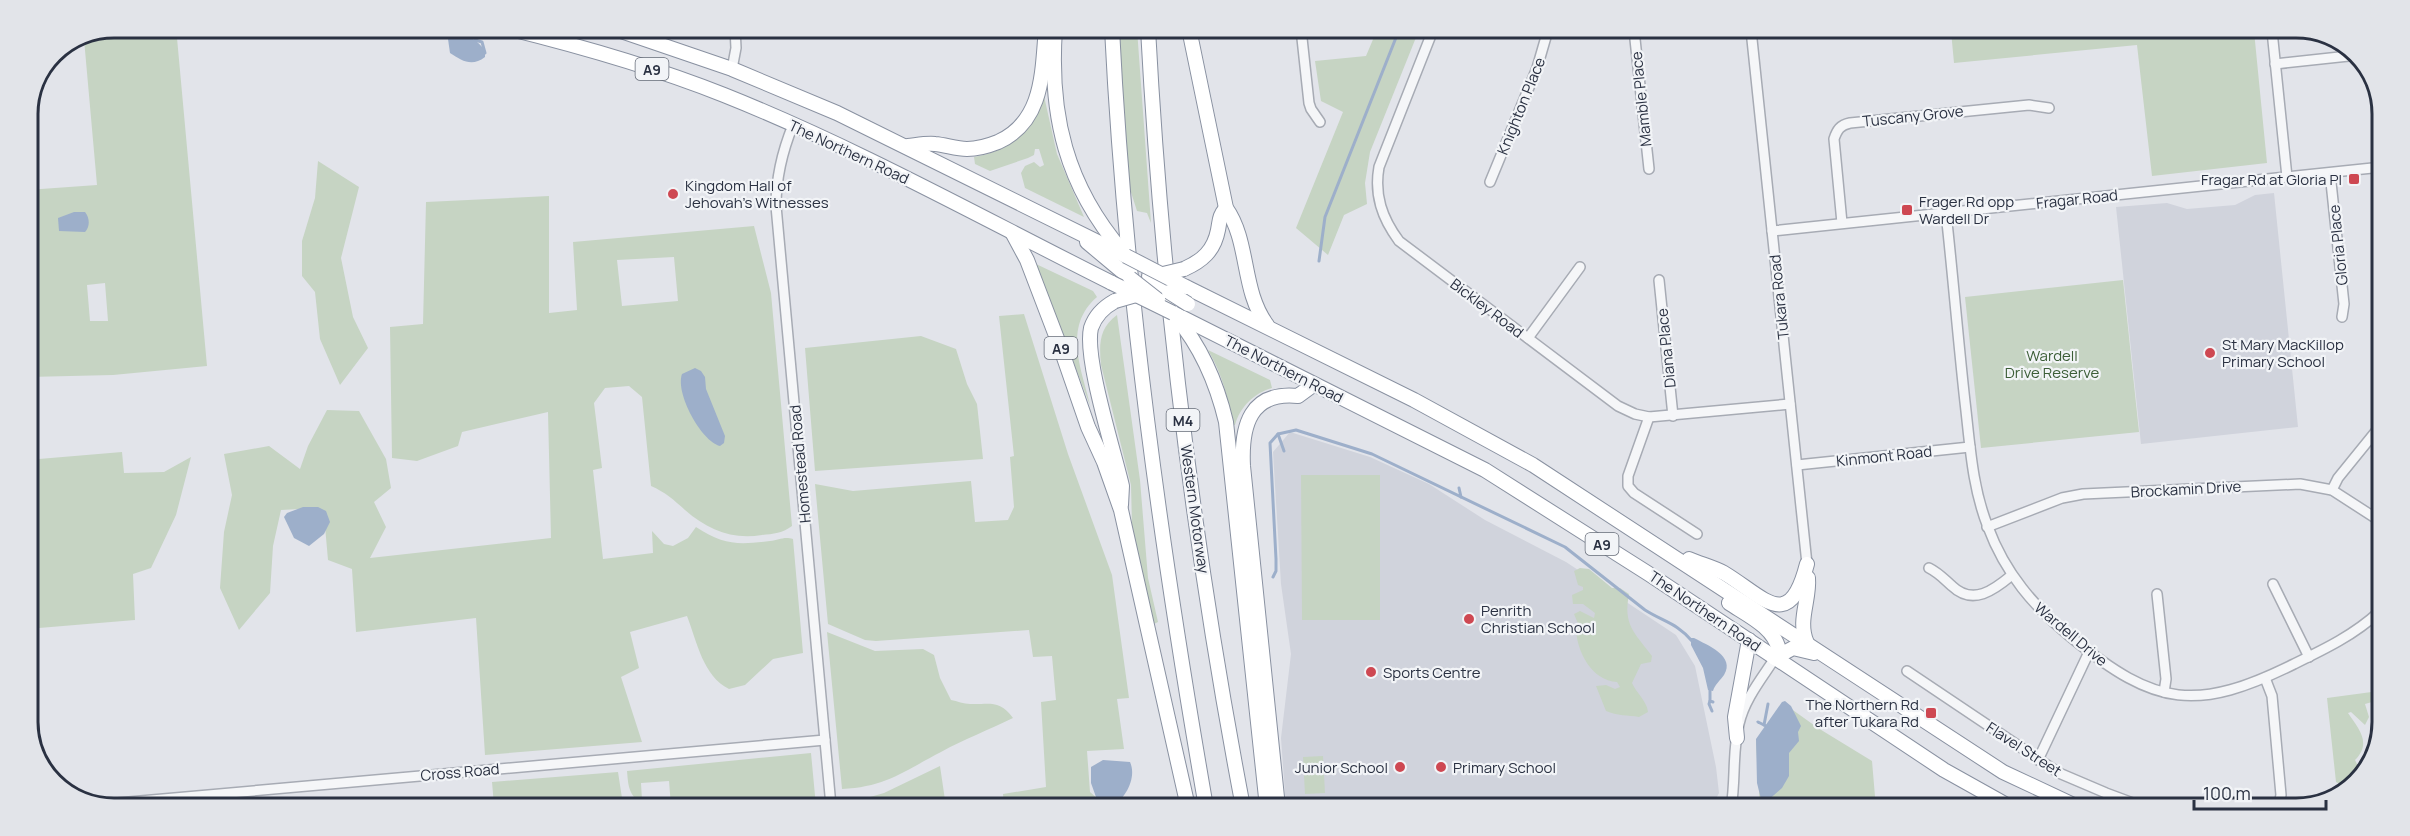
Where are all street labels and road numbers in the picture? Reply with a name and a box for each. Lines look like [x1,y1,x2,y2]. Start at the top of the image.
street label: Mamble Place [1626,50,1656,148]
street label: Knighton Place [1492,54,1550,158]
road number: A9 [636,58,668,80]
street label: Tuscany Grove [1861,100,1965,132]
street label: The Northern Road [785,115,913,189]
street label: Fragar Road [2035,184,2119,214]
street label: Gloria Place [2323,203,2353,286]
street label: Tukara Road [1764,254,1794,340]
street label: Bickley Road [1446,273,1528,343]
street label: Diana Place [1651,307,1681,389]
street label: The Northern Road [1221,330,1347,408]
road number: A9 [1044,337,1078,359]
street label: Homestead Road [784,404,816,524]
road number: M4 [1166,409,1200,431]
street label: Kinmont Road [1835,441,1933,471]
street label: Western Motorway [1176,443,1214,575]
street label: Brockamin Drive [2130,476,2242,502]
road number: A9 [1586,533,1618,555]
street label: The Northern Road [1645,566,1765,656]
street label: Wardell Drive [2030,597,2112,671]
street label: Flavel Street [1982,717,2066,781]
street label: Cross Road [420,758,500,786]

